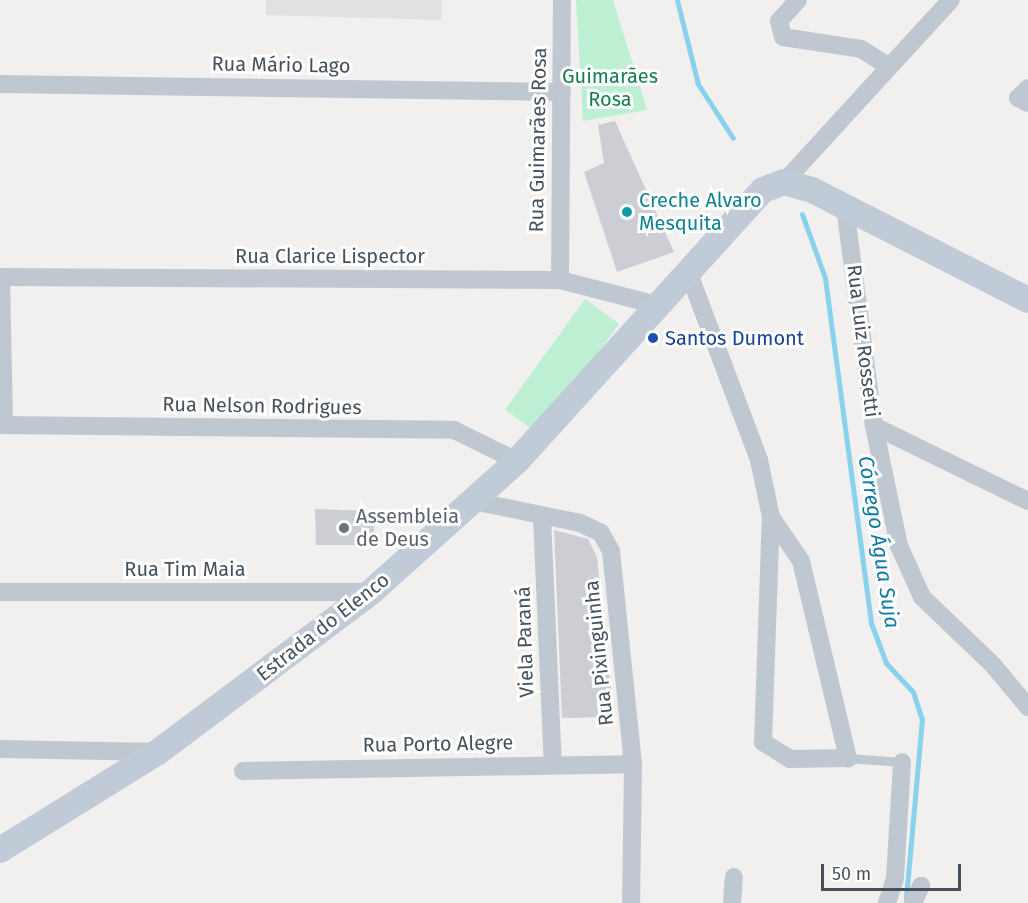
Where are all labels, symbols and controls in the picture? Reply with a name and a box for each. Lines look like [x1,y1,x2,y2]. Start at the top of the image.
street label: Rua Guimarães Rosa [524,47,552,233]
street label: Rua Mário Lago [211,52,351,78]
park label: Guimarães Rosa [562,64,658,111]
place label: Creche Alvaro Mesquita [639,189,762,236]
marker: Creche Alvaro Mesquita [620,205,634,219]
street label: Rua Clarice Lispector [235,244,425,268]
street label: Rua Luiz Rossetti [842,263,884,419]
place label: Santos Dumont [665,326,804,350]
marker: Santos Dumont [646,331,660,345]
street label: Rua Nelson Rodrigues [162,392,362,420]
water label: Córrego Água Suja [853,454,905,630]
place label: Assembleia de Deus [356,504,459,551]
marker: Assembleia de Deus [337,521,351,535]
street label: Rua Tim Maia [124,557,246,581]
street label: Estrada do Elenco [252,568,394,686]
street label: Rua Pixinguinha [579,579,619,727]
street label: Viela Paraná [511,586,539,698]
street label: Rua Porto Alegre [362,731,514,757]
scale bar [824,852,964,890]
text: 50 m [832,863,871,885]

